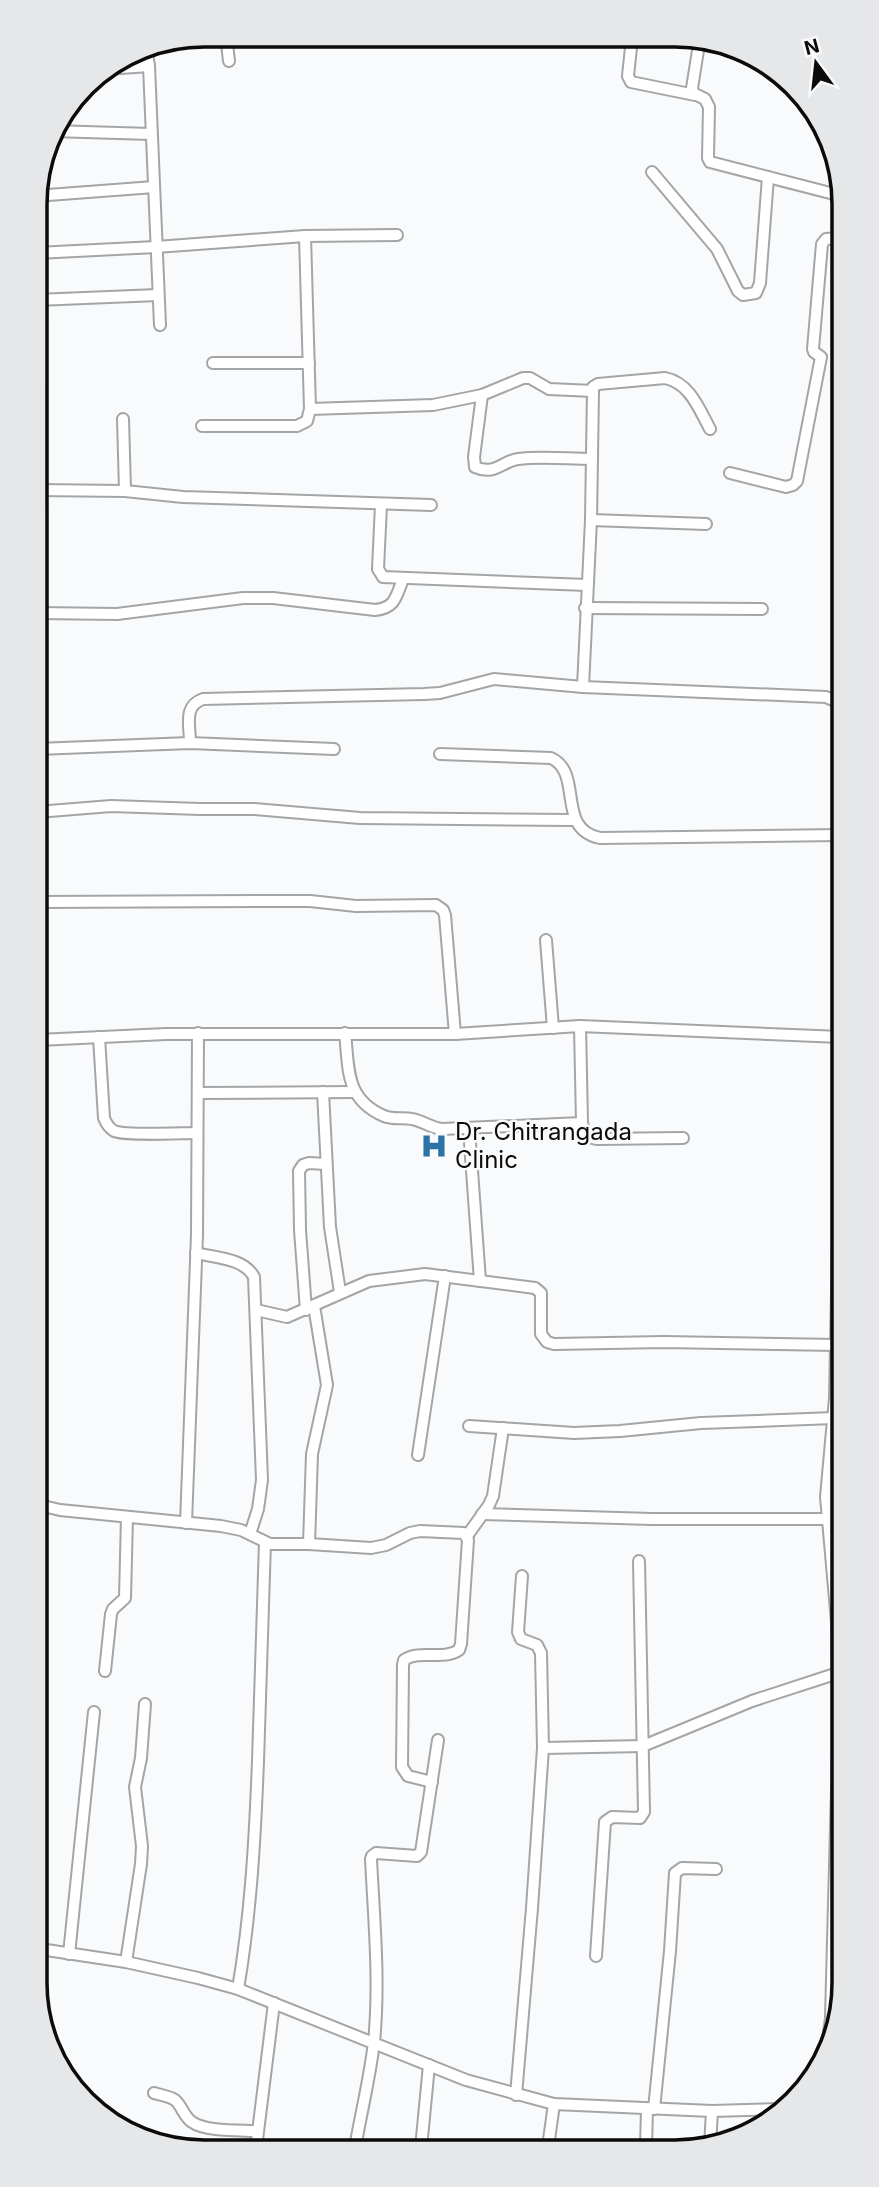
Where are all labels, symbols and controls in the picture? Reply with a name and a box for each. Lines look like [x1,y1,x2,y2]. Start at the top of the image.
north arrow [781,28,851,98]
text: N [802,34,822,60]
place label: Dr. Chitrangada Clinic [455,1117,632,1174]
hospital icon: Dr. Chitrangada Clinic [419,1131,449,1161]

